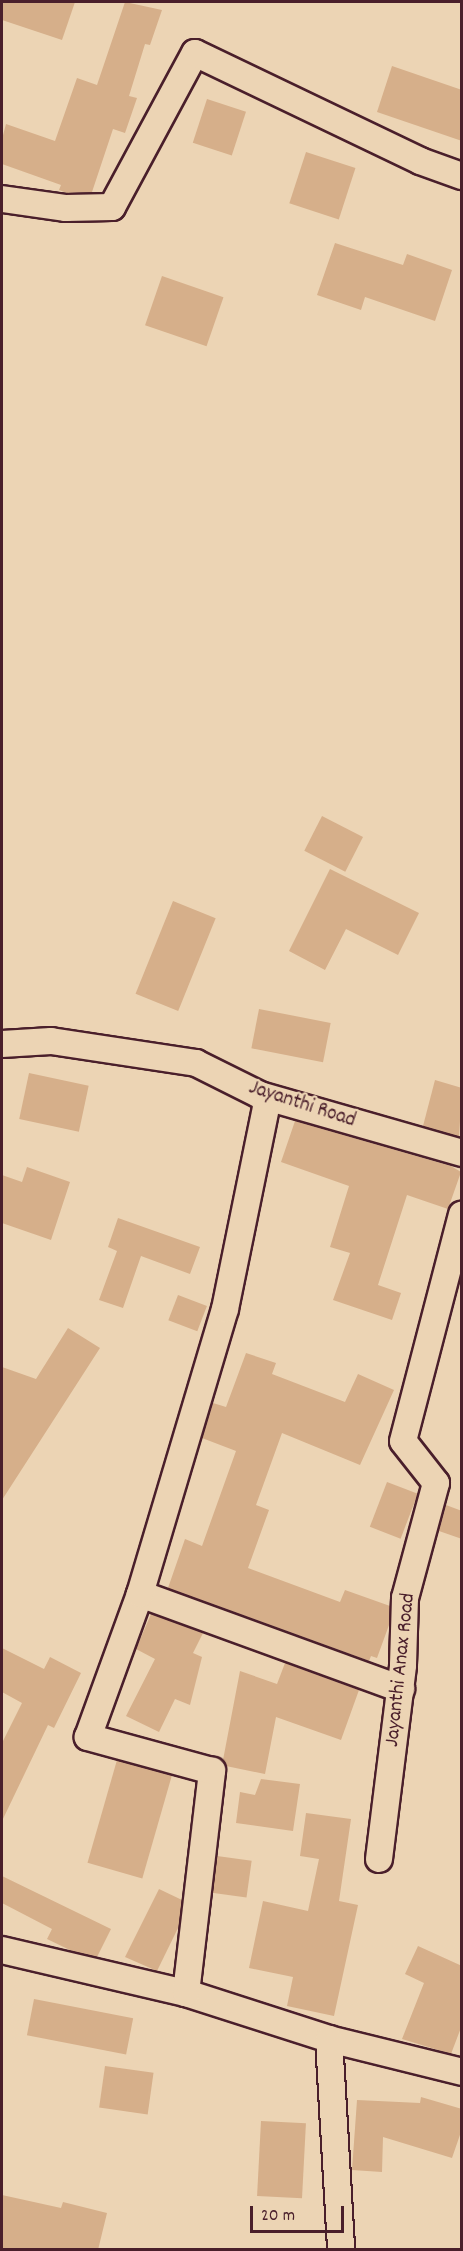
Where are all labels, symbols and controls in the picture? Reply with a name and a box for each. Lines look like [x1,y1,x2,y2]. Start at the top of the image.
street label: Jayanthi Road [245,1076,359,1134]
street label: Jayanthi Anax Road [380,1592,422,1748]
scale bar [253,2194,348,2232]
text: 20 m [261,2204,295,2229]

